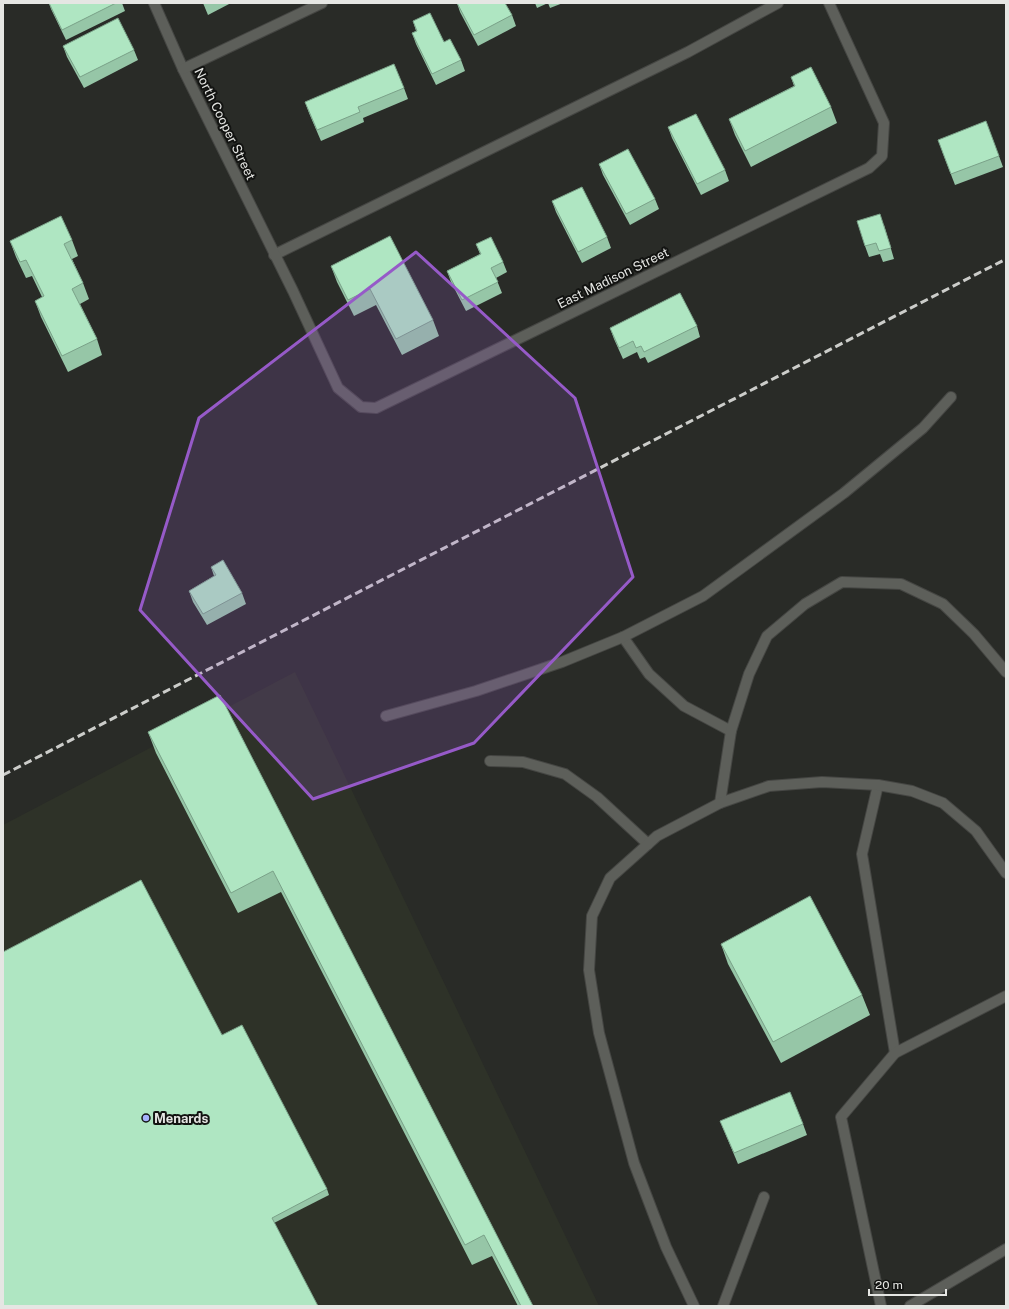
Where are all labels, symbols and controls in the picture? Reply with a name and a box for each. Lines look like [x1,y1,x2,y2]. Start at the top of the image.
street label: North Cooper Street [191,66,259,182]
street label: East Madison Street [555,245,671,311]
place label: Menards [154,1111,209,1126]
marker: Menards [141,1113,151,1123]
scale bar [869,1271,946,1297]
text: 20 m [875,1278,903,1292]

